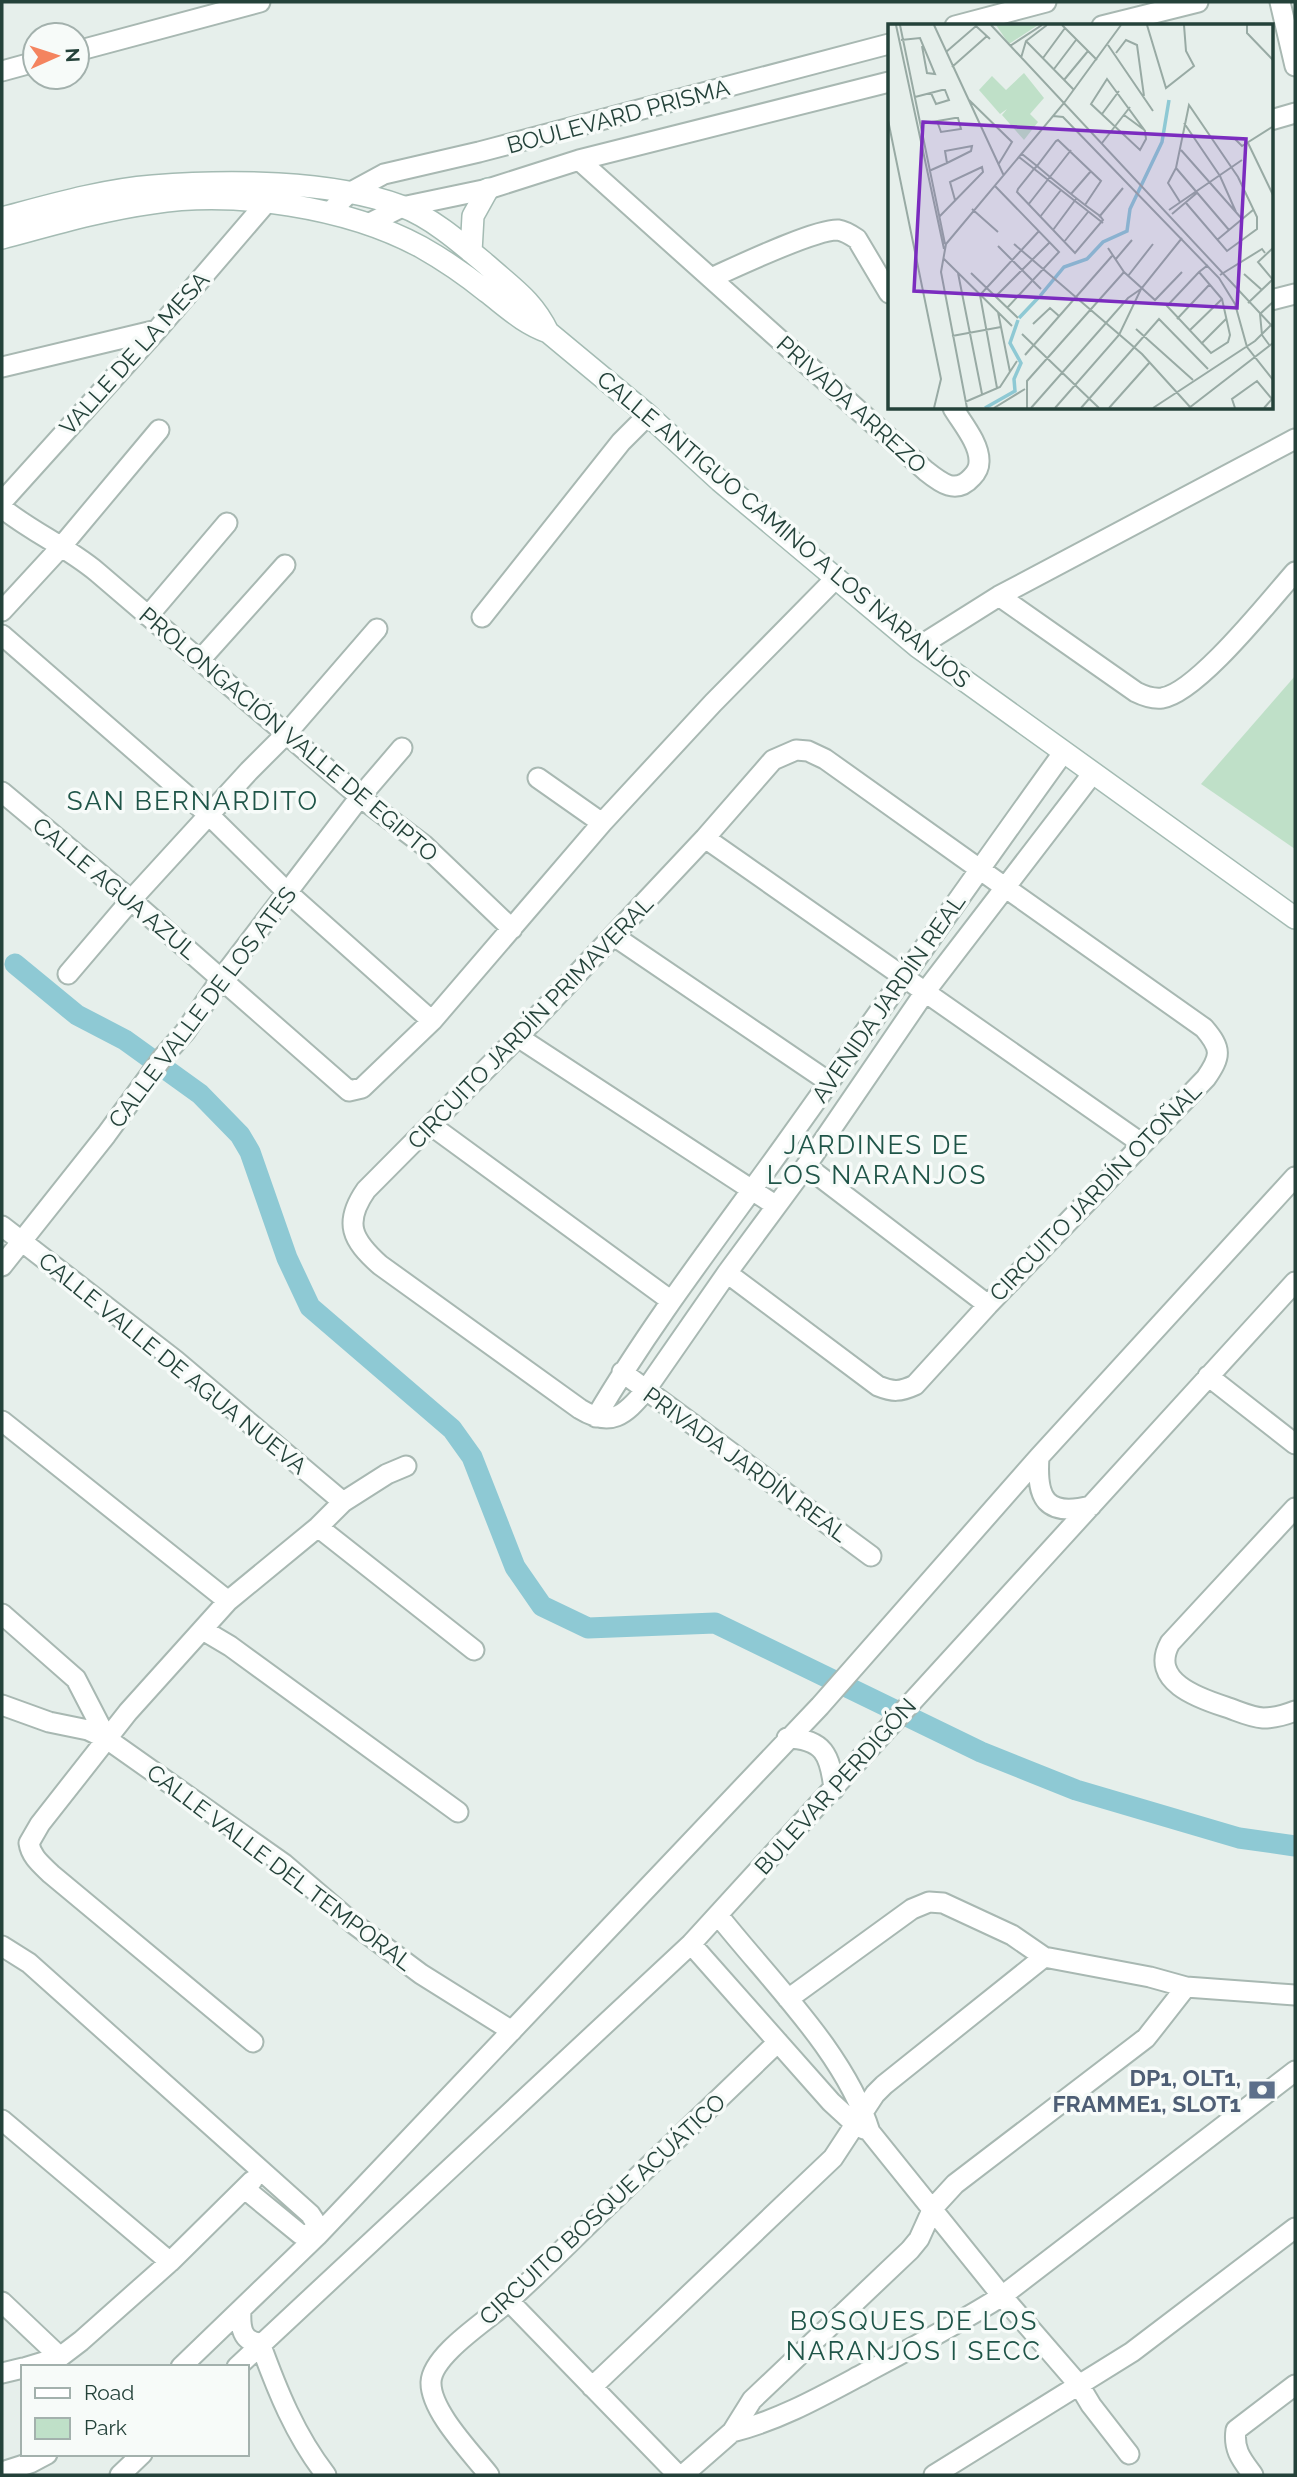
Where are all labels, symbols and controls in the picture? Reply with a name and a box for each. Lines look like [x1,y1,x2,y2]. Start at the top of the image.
north arrow [21,21,91,91]
inset map [888,24,1272,410]
text: N [62,47,84,63]
street label: BOULEVARD PRISMA [504,73,733,159]
street label: VALLE DE LA MESA [54,266,215,440]
street label: PRIVADA ARREZO [772,330,932,478]
street label: CALLE ANTIGUO CAMINO A LOS NARANJOS [592,365,976,693]
street label: PROLONGACIÓN VALLE DE EGIPTO [134,601,444,867]
district label: SAN BERNARDITO [67,786,319,816]
street label: CALLE AGUA AZUL [27,811,203,965]
street label: CALLE VALLE DE LOS ATES [102,881,302,1133]
street label: AVENIDA JARDÍN REAL [806,888,971,1107]
street label: CIRCUITO JARDÍN PRIMAVERAL [402,889,659,1154]
street label: CIRCUITO JARDÍN OTOÑAL [984,1077,1207,1307]
district label: JARDINES DE LOS NARANJOS [767,1130,987,1190]
street label: CALLE VALLE DE AGUA NUEVA [34,1247,313,1480]
street label: PRIVADA JARDÍN REAL [639,1381,854,1548]
street label: BULEVAR PERDIGÓN [749,1692,921,1880]
street label: CALLE VALLE DEL TEMPORAL [142,1758,419,1976]
place label: DP1, OLT1, FRAMME1, SLOT1 [1052,2064,1241,2117]
bank icon: DP1, OLT1, FRAMME1, SLOT1 [1247,2075,1277,2105]
street label: CIRCUITO BOSQUE ACUÁTICO [473,2088,731,2330]
district label: BOSQUES DE LOS NARANJOS I SECC [786,2306,1042,2366]
legend [21,2365,248,2456]
text: Road [84,2380,134,2405]
text: Park [84,2415,127,2440]

